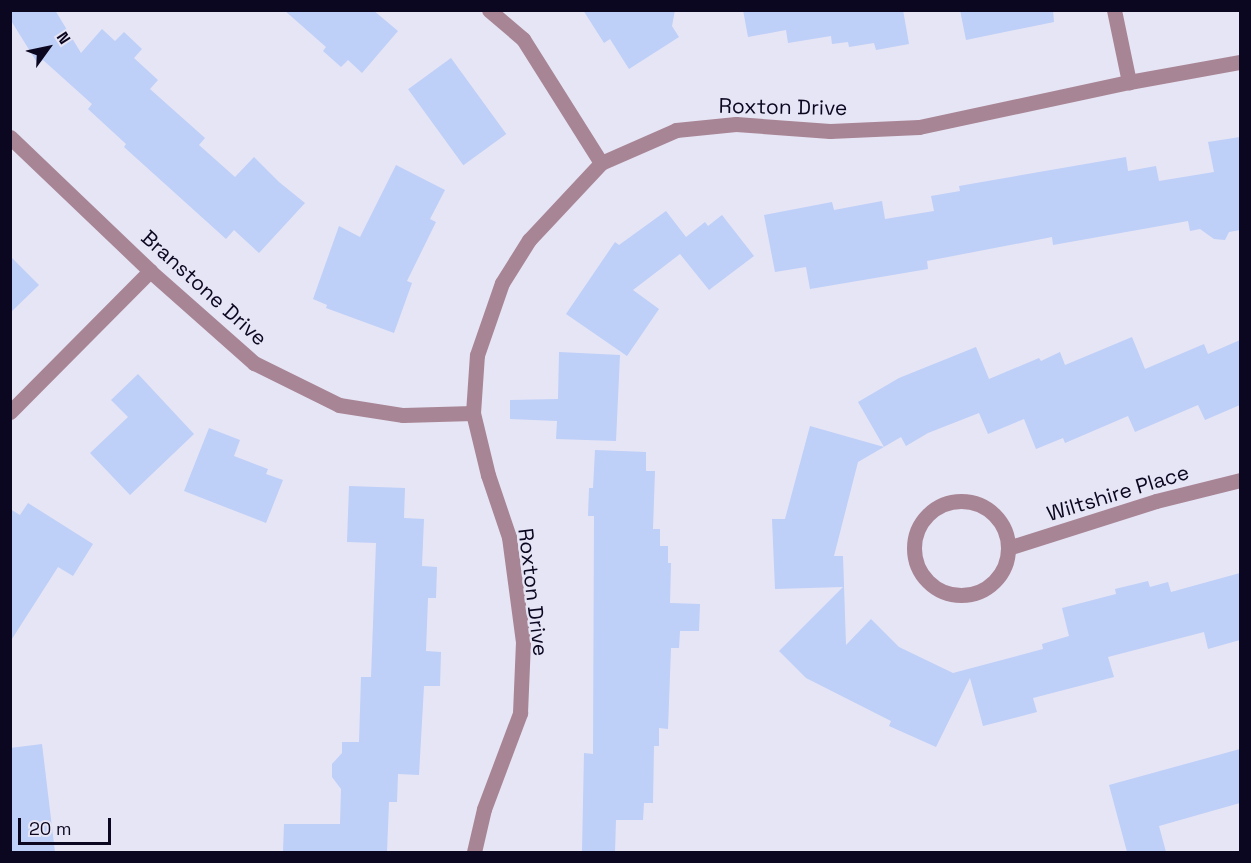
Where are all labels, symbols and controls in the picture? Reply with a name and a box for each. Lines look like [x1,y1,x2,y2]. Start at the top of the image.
north arrow [18,18,78,78]
text: N [52,28,75,48]
street label: Roxton Drive [718,93,848,121]
street label: Branstone Drive [136,225,272,351]
street label: Wiltshire Place [1044,459,1192,527]
street label: Roxton Drive [513,527,553,657]
scale bar [21,806,114,844]
text: 20 m [29,817,72,840]

